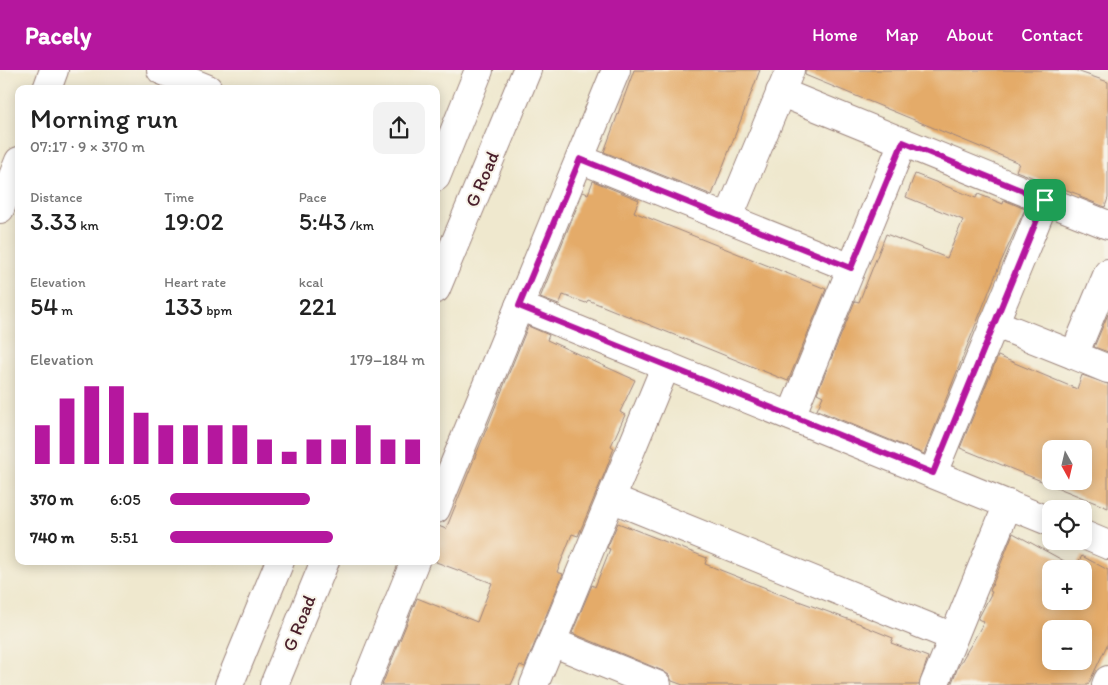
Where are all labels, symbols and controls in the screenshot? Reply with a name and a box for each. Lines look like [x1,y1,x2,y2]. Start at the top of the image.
text: Pacely [25,21,91,50]
text: Home [812,24,858,46]
text: Map [886,24,919,46]
text: About [947,24,993,46]
text: Contact [1021,24,1083,46]
text: Morning run [30,101,178,135]
button: share [373,102,425,154]
text: 07:17 · 9 × 370 m [30,137,145,156]
street label: G Road [460,147,504,211]
pin [1024,179,1066,221]
icon: arrive [1031,186,1059,214]
text: Distance [30,189,82,206]
text: Time [164,189,194,206]
text: Pace [299,189,327,206]
text: 3.33 [30,206,77,236]
text: 19:02 [164,206,224,236]
text: 5:43 [299,206,347,236]
text: km [77,217,99,234]
text: /km [347,217,374,234]
text: Elevation [30,274,86,291]
text: Heart rate [164,274,226,291]
text: kcal [299,274,324,291]
text: 54 [30,291,58,321]
text: 133 [164,291,203,321]
text: 221 [299,291,337,321]
text: m [58,302,73,319]
text: bpm [203,302,232,319]
text: Elevation [30,350,94,369]
text: 179–184 m [349,350,425,369]
north arrow [1042,440,1092,490]
map controls [1042,440,1092,670]
text: 370 m [30,490,74,509]
text: 6:05 [110,490,141,509]
button: locate [1042,500,1092,550]
text: 740 m [30,528,74,547]
text: 5:51 [110,528,138,547]
button: + [1042,560,1092,610]
street label: G Road [277,591,321,655]
button: − [1042,620,1092,670]

